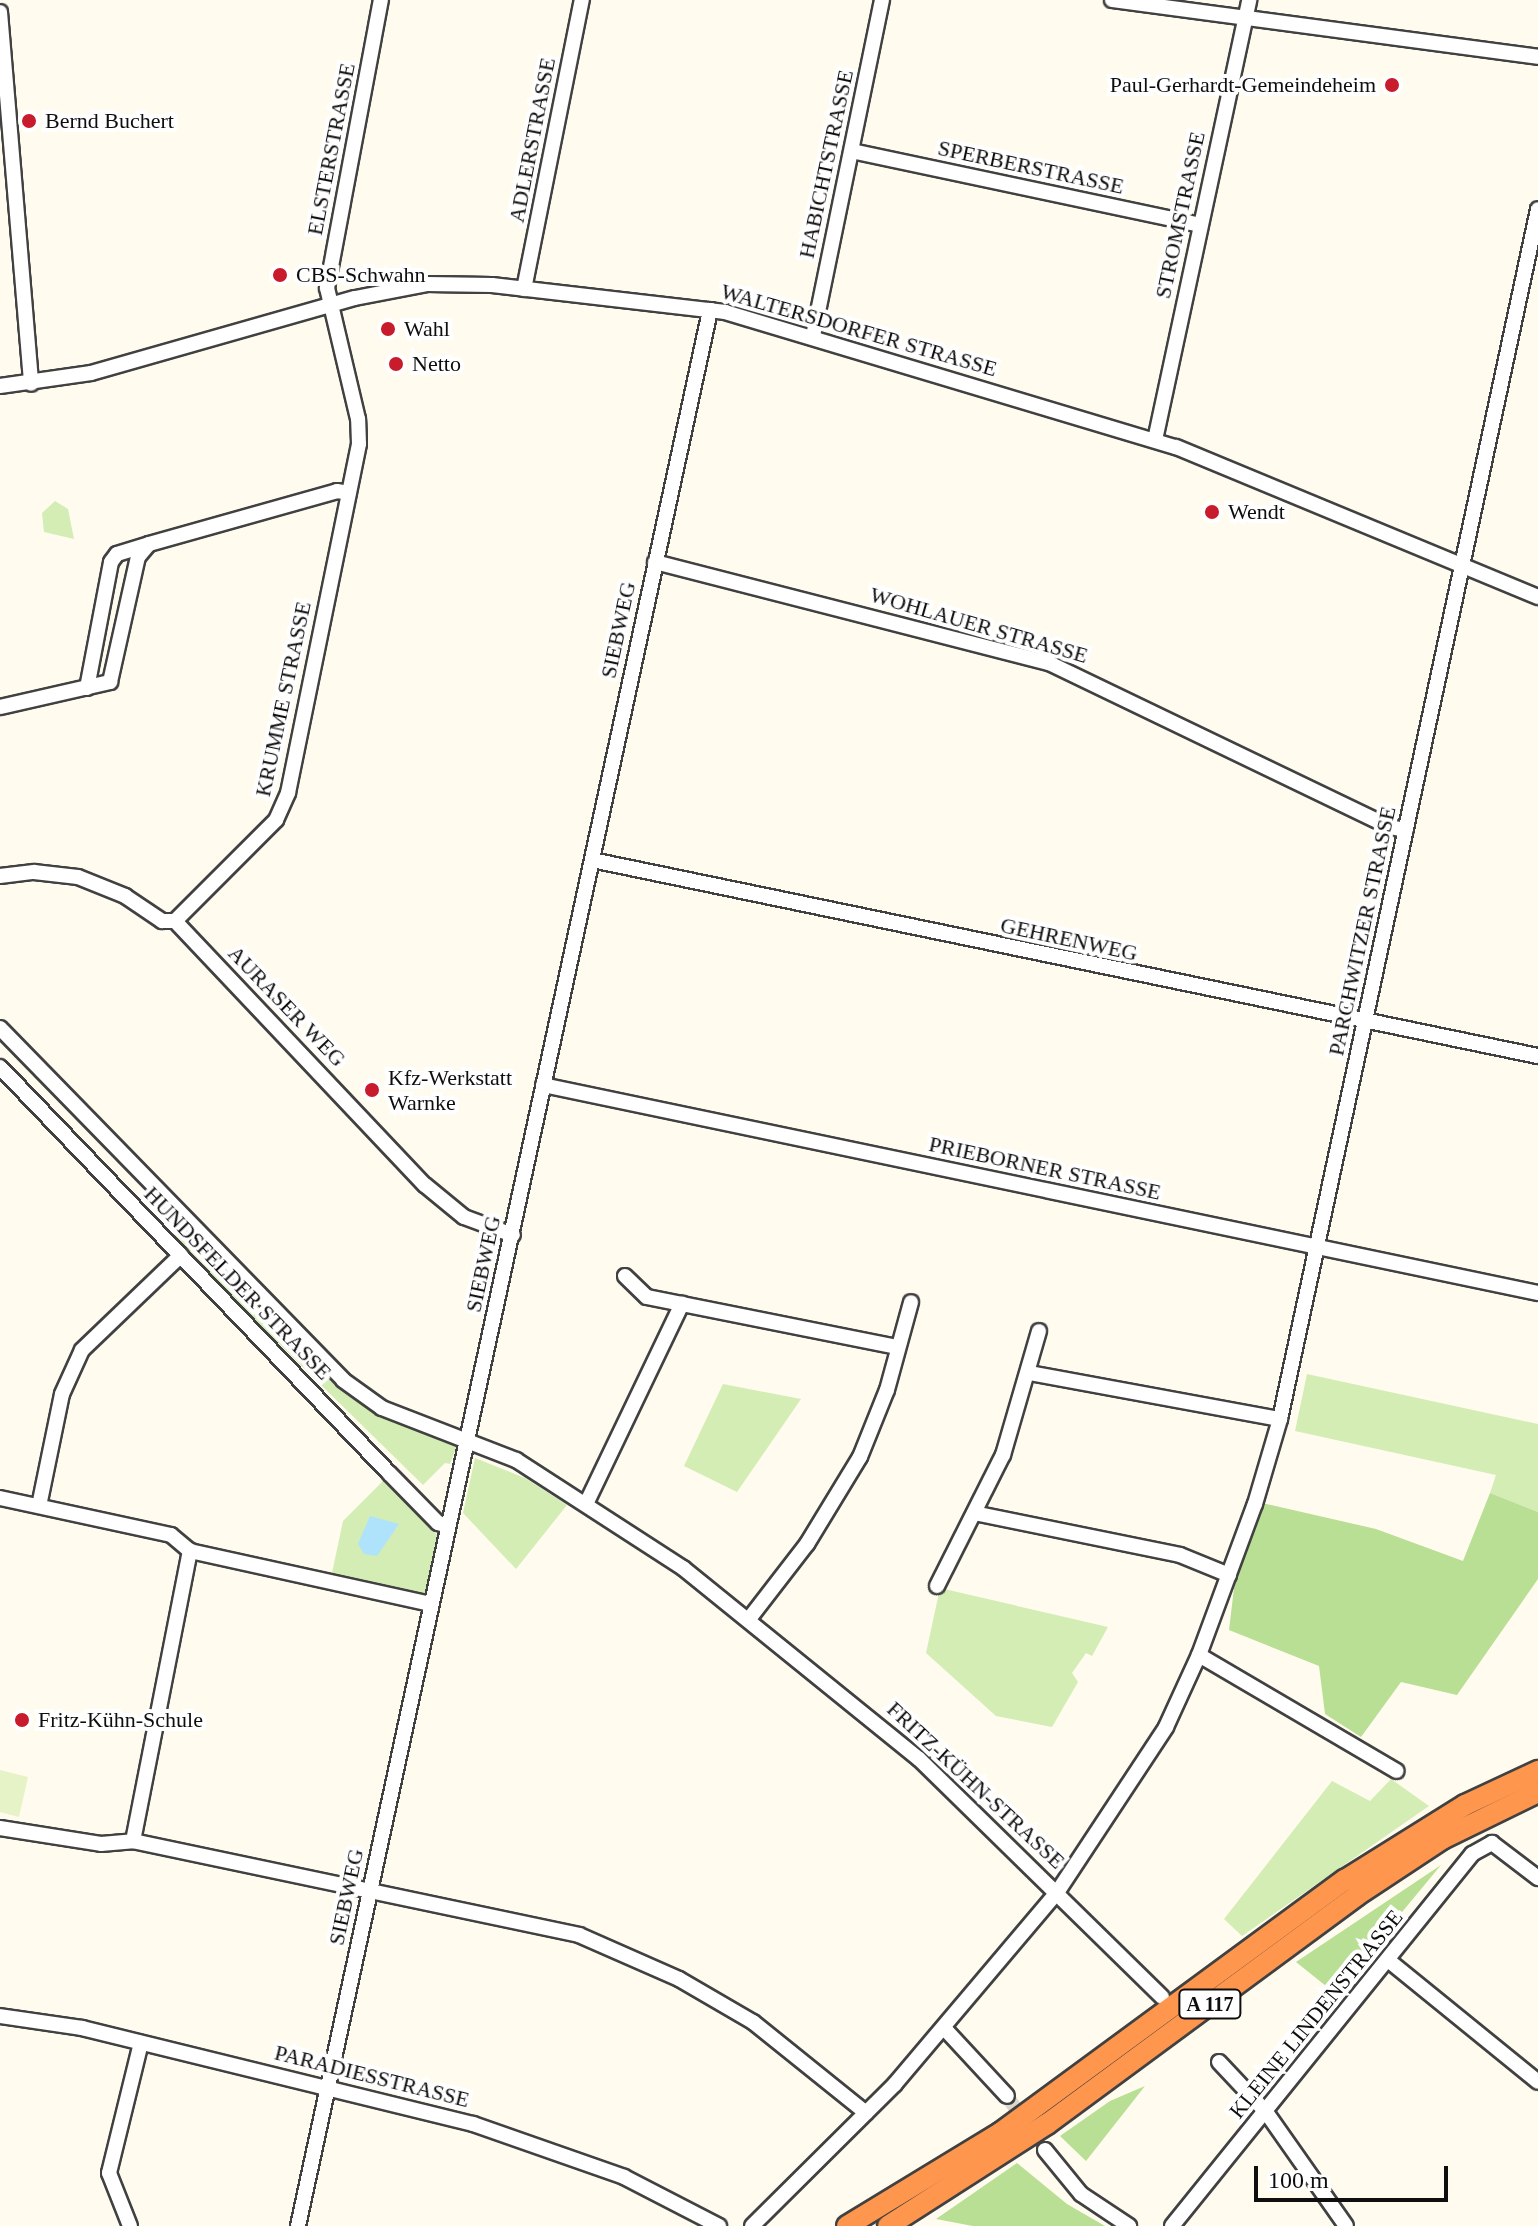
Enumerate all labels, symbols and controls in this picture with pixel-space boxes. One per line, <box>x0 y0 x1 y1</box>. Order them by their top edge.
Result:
street label: ADLERSTRASSE <box>503 55 561 225</box>
street label: ELSTERSTRASSE <box>301 61 361 237</box>
street label: HABICHTSTRASSE <box>793 67 859 261</box>
place label: Paul-Gerhardt-Gemeindeheim <box>1110 72 1376 98</box>
marker: Paul-Gerhardt-Gemeindeheim <box>1383 76 1401 94</box>
place label: Bernd Buchert <box>45 108 174 134</box>
marker: Bernd Buchert <box>20 112 38 130</box>
street label: STROMSTRASSE <box>1149 129 1211 301</box>
street label: SPERBERSTRASSE <box>936 134 1126 200</box>
place label: CBS-Schwahn <box>296 262 426 288</box>
marker: CBS-Schwahn <box>271 266 289 284</box>
street label: WALTERSDORFER STRASSE <box>718 278 1000 382</box>
place label: Wahl <box>404 316 450 342</box>
marker: Wahl <box>379 320 397 338</box>
place label: Netto <box>412 351 461 377</box>
marker: Netto <box>387 355 405 373</box>
place label: Wendt <box>1228 499 1285 525</box>
marker: Wendt <box>1203 503 1221 521</box>
street label: SIEBWEG <box>595 579 641 681</box>
street label: WOHLAUER STRASSE <box>867 581 1091 669</box>
street label: KRUMME STRASSE <box>249 599 317 799</box>
street label: PARCHWITZER STRASSE <box>1323 804 1401 1058</box>
street label: GEHRENWEG <box>998 912 1140 966</box>
street label: AURASER WEG <box>223 940 351 1072</box>
place label: Kfz-Werkstatt Warnke <box>388 1064 512 1116</box>
marker: Kfz-Werkstatt Warnke <box>363 1081 381 1099</box>
street label: PRIEBORNER STRASSE <box>927 1130 1163 1206</box>
street label: HUNDSFELDER STRASSE <box>139 1181 337 1385</box>
street label: SIEBWEG <box>460 1213 506 1315</box>
street label: FRITZ-KÜHN-STRASSE <box>882 1696 1070 1874</box>
place label: Fritz-Kühn-Schule <box>38 1707 203 1733</box>
marker: Fritz-Kühn-Schule <box>13 1711 31 1729</box>
street label: SIEBWEG <box>323 1846 369 1948</box>
street label: KLEINE LINDENSTRASSE <box>1224 1904 1408 2124</box>
road number: A 117 <box>1176 1988 1244 2020</box>
street label: PARADIESSTRASSE <box>272 2039 472 2113</box>
scale bar <box>1258 2150 1452 2200</box>
text: 100 m <box>1268 2167 1329 2193</box>

